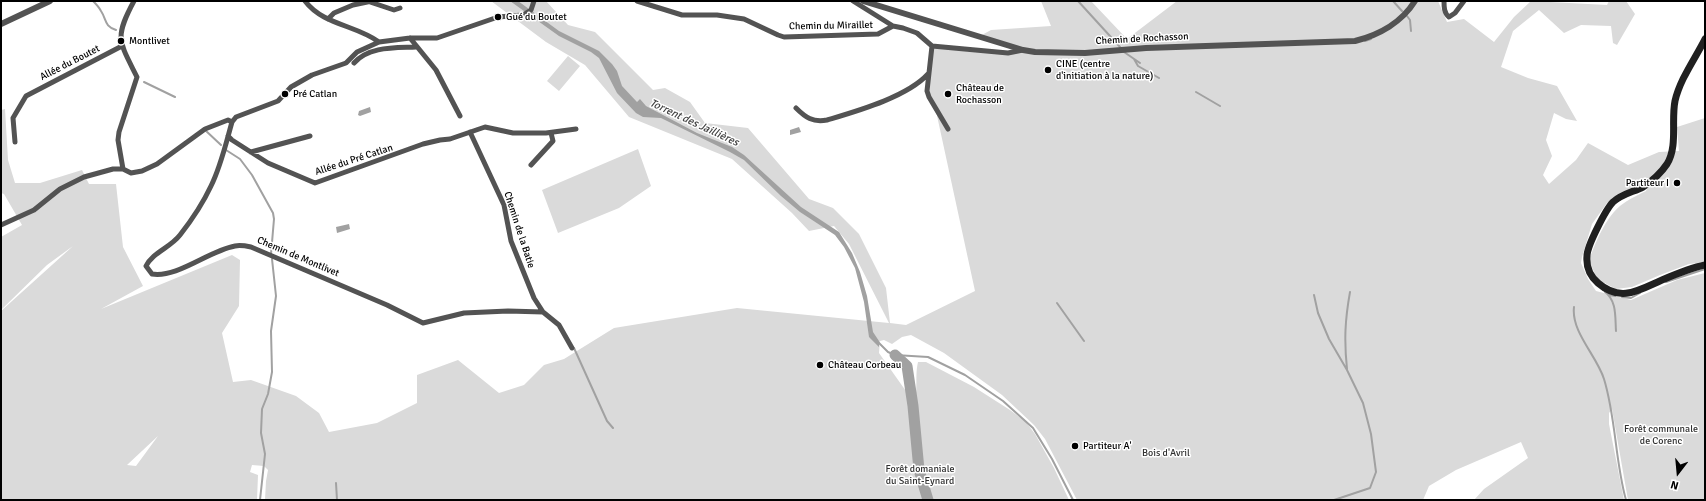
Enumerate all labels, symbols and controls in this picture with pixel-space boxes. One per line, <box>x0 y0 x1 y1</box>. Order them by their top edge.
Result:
place label: Gué du Boutet <box>506 11 567 23</box>
marker: Gué du Boutet <box>493 12 503 22</box>
street label: Chemin du Miraillet <box>789 19 873 33</box>
street label: Chemin de Rochasson <box>1095 31 1189 47</box>
place label: Montlivet <box>129 35 170 47</box>
marker: Montlivet <box>116 36 126 46</box>
street label: Allée du Boutet <box>38 43 102 83</box>
place label: CINE (centre d'initiation à la nature) <box>1056 58 1153 82</box>
marker: CINE (centre d'initiation à la nature) <box>1043 65 1053 75</box>
place label: Château de Rochasson <box>956 82 1004 106</box>
place label: Pré Catlan <box>293 88 337 100</box>
marker: Pré Catlan <box>280 89 290 99</box>
marker: Château de Rochasson <box>943 89 953 99</box>
water label: Torrent des Jaillières <box>647 97 741 149</box>
street label: Allée du Pré Catlan <box>314 142 394 178</box>
place label: Partiteur I <box>1626 177 1669 189</box>
marker: Partiteur I <box>1672 178 1682 188</box>
street label: Chemin de la Batie <box>501 190 537 270</box>
street label: Chemin de Montlivet <box>255 234 341 280</box>
place label: Château Corbeau <box>828 359 901 371</box>
marker: Château Corbeau <box>815 360 825 370</box>
park label: Forêt communale de Corenc <box>1624 423 1698 446</box>
place label: Partiteur A' <box>1083 440 1132 452</box>
marker: Partiteur A' <box>1070 441 1080 451</box>
park label: Bois d'Avril <box>1142 447 1190 459</box>
north arrow <box>1658 453 1698 493</box>
park label: Forêt domaniale du Saint-Eynard <box>886 463 954 486</box>
text: N <box>1669 478 1680 492</box>

